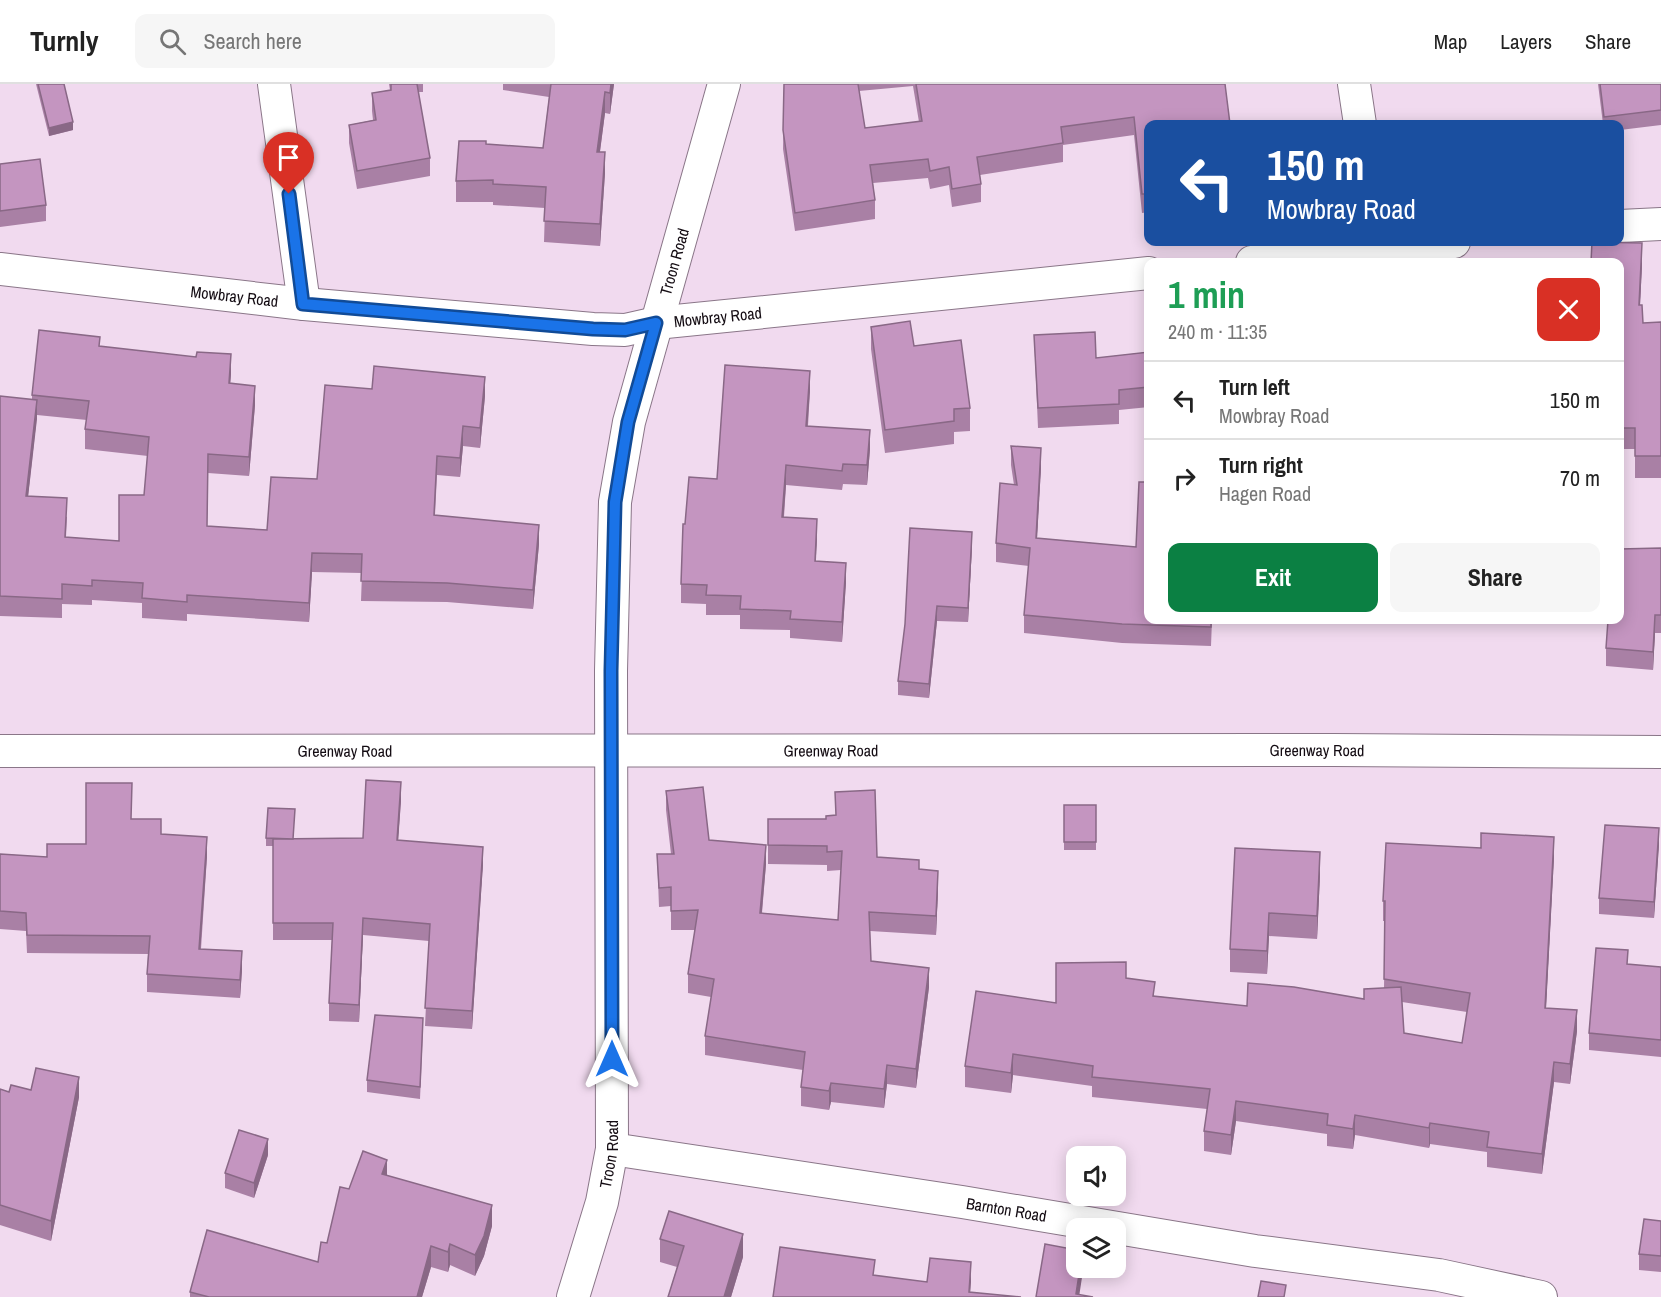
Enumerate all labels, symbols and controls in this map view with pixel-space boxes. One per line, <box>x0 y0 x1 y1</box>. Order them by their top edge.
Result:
search box <box>135 14 555 68</box>
text: Turnly <box>30 22 99 60</box>
icon: search <box>156 25 189 58</box>
text: Search here <box>204 26 302 56</box>
text: Map <box>1434 27 1467 56</box>
text: Layers <box>1500 27 1552 56</box>
text: Share <box>1585 27 1631 56</box>
pin <box>263 132 314 194</box>
text: 150 m <box>1267 137 1365 193</box>
icon: arrive <box>272 141 305 174</box>
icon: left <box>1168 144 1246 222</box>
text: Mowbray Road <box>1267 191 1416 227</box>
street label: Troon Road <box>654 226 694 298</box>
text: 1 min <box>1168 271 1245 319</box>
button: close <box>1537 278 1600 341</box>
street label: Mowbray Road <box>189 280 280 312</box>
street label: Mowbray Road <box>673 301 763 332</box>
text: 240 m · 11:35 <box>1168 318 1267 345</box>
text: Turn left <box>1219 372 1290 402</box>
icon: left <box>1168 384 1201 417</box>
text: 150 m <box>1550 385 1600 415</box>
text: Mowbray Road <box>1219 402 1329 429</box>
text: Turn right <box>1219 450 1303 480</box>
icon: right <box>1168 462 1201 495</box>
text: 70 m <box>1560 463 1600 493</box>
text: Hagen Road <box>1219 480 1311 507</box>
button: Exit <box>1168 543 1378 612</box>
button: Share <box>1390 543 1600 612</box>
street label: Greenway Road <box>784 739 878 761</box>
street label: Greenway Road <box>1270 739 1364 761</box>
street label: Greenway Road <box>298 740 392 762</box>
position arrow <box>580 1027 644 1091</box>
street label: Troon Road <box>594 1120 623 1190</box>
map controls <box>1066 1146 1126 1278</box>
button: sound <box>1066 1146 1126 1206</box>
street label: Barnton Road <box>965 1192 1048 1227</box>
button: layers <box>1066 1218 1126 1278</box>

